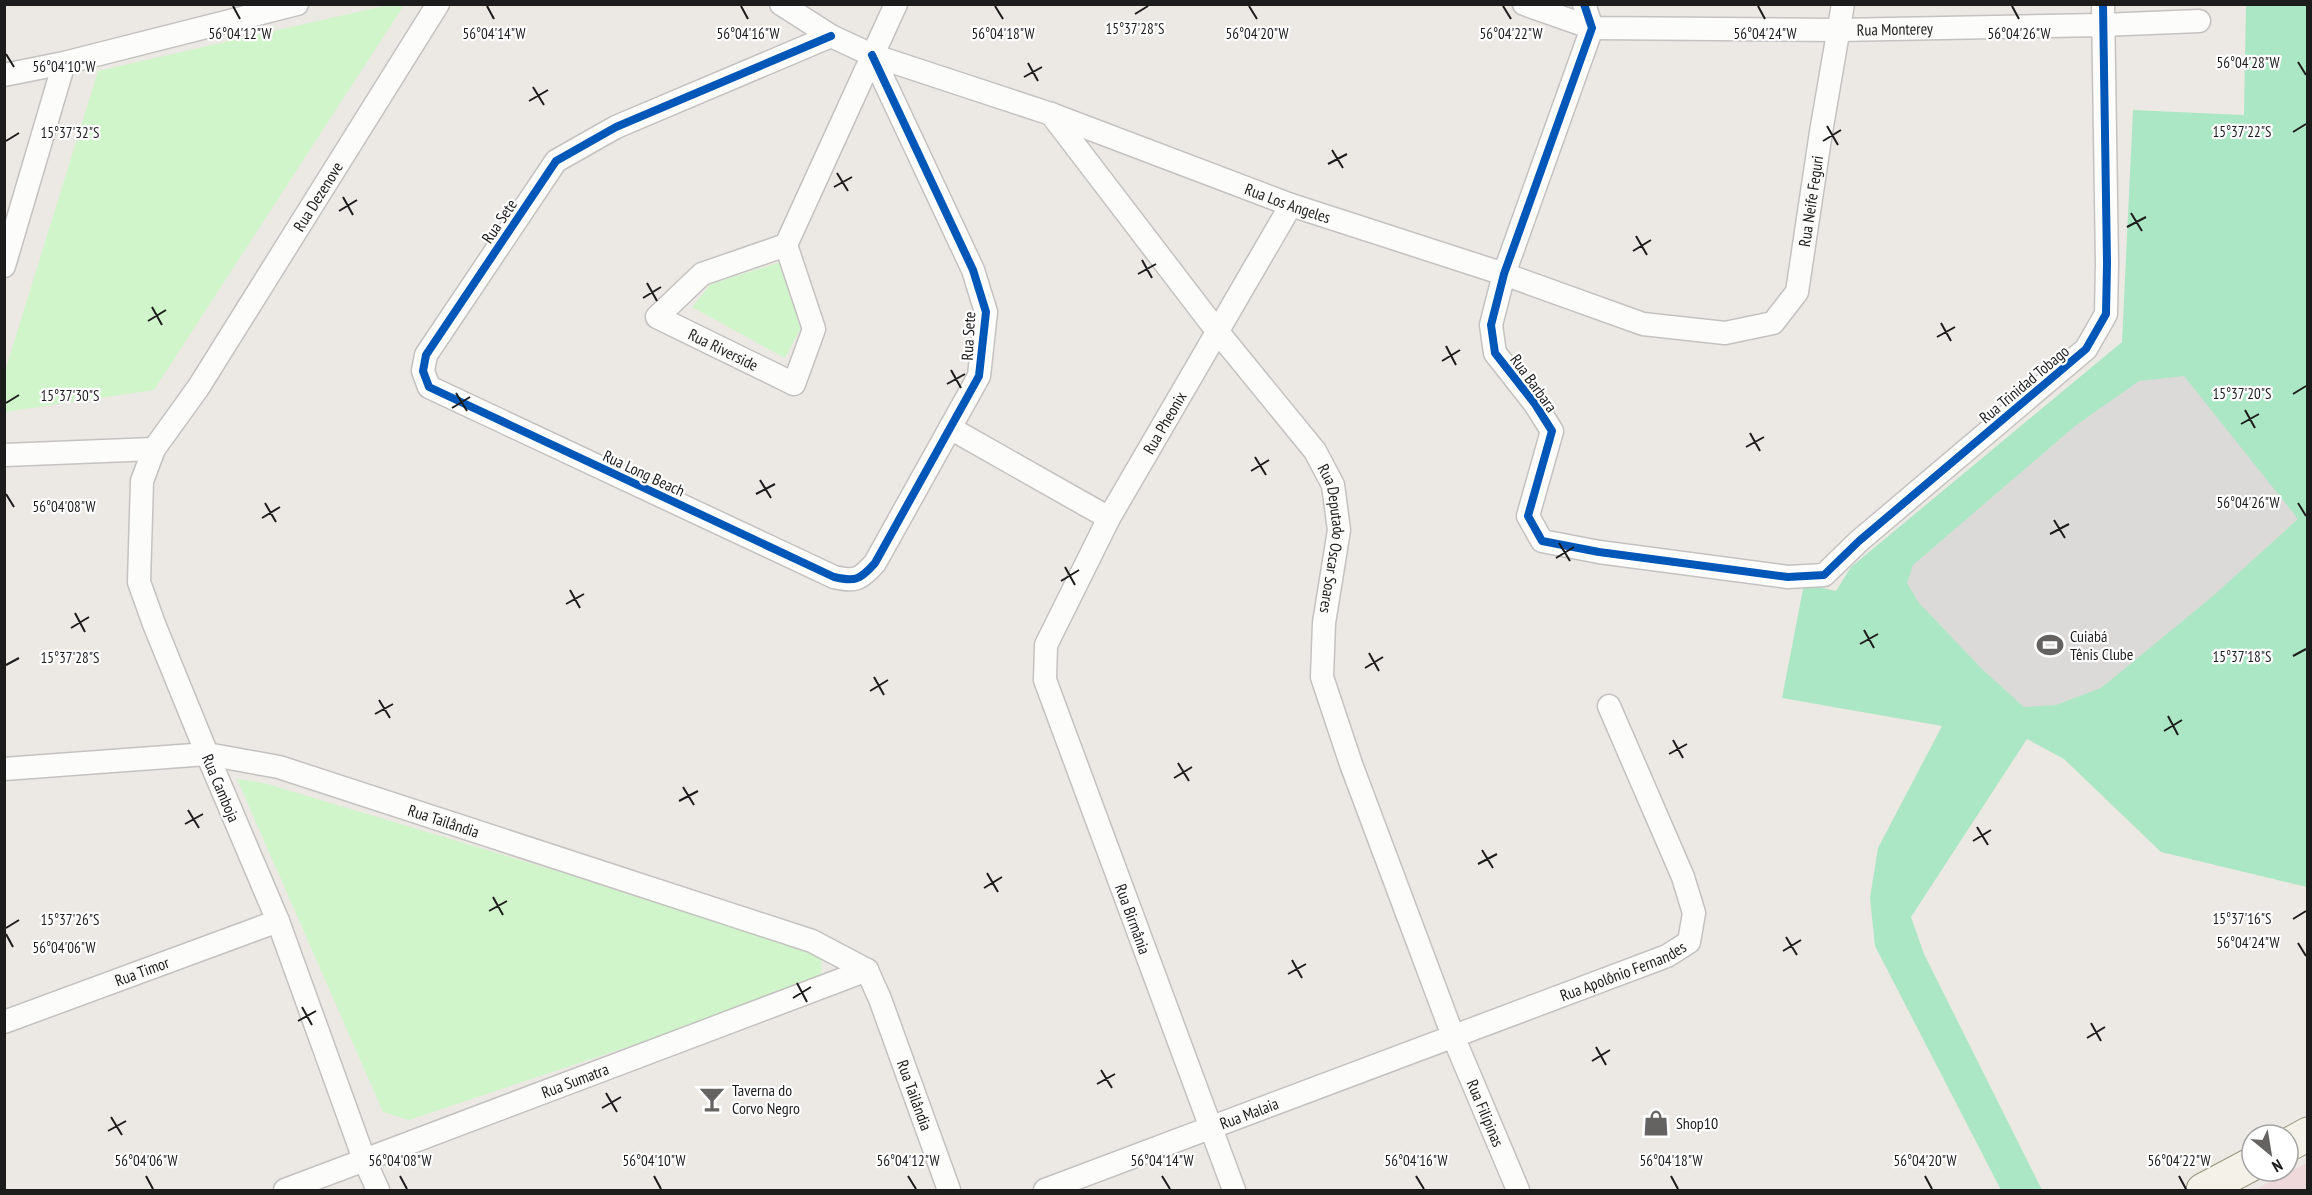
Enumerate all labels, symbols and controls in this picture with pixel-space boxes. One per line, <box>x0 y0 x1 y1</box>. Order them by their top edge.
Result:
street label: Rua Monterey <box>1857 18 1933 40</box>
text: 15°37'28"S <box>1105 19 1165 38</box>
text: 56°04'12"W <box>208 24 272 43</box>
text: 56°04'14"W <box>462 24 526 43</box>
text: 56°04'16"W <box>716 24 780 43</box>
text: 56°04'18"W <box>971 24 1035 43</box>
text: 56°04'20"W <box>1225 24 1289 43</box>
text: 56°04'22"W <box>1479 24 1543 43</box>
text: 56°04'24"W <box>1733 24 1797 43</box>
text: 56°04'26"W <box>1987 24 2051 43</box>
text: 56°04'28"W <box>2216 53 2280 72</box>
text: 56°04'10"W <box>32 57 96 76</box>
text: 15°37'22"S <box>2212 122 2272 141</box>
text: 15°37'32"S <box>40 123 100 142</box>
street label: Rua Neife Feguri <box>1794 154 1827 248</box>
street label: Rua Dezenove <box>289 158 347 235</box>
street label: Rua Los Angeles <box>1242 178 1333 227</box>
street label: Rua Sete <box>477 195 521 247</box>
street label: Rua Sete <box>957 311 979 361</box>
street label: Rua Riverside <box>685 324 762 375</box>
street label: Rua Trinidad Tobago <box>1975 341 2073 427</box>
street label: Rua Barbara <box>1506 350 1562 416</box>
text: 15°37'20"S <box>2212 384 2272 403</box>
text: 15°37'30"S <box>40 386 100 405</box>
street label: Rua Pheonix <box>1138 387 1191 458</box>
street label: Rua Long Beach <box>600 445 688 501</box>
street label: Rua Deputado Oscar Soares <box>1314 460 1349 615</box>
text: 56°04'26"W <box>2216 493 2280 512</box>
text: 56°04'08"W <box>32 497 96 516</box>
place label: Cuiabá Tênis Clube <box>2070 626 2133 664</box>
sports icon: Cuiabá Tênis Clube <box>2035 630 2065 660</box>
text: 15°37'18"S <box>2212 647 2272 666</box>
text: 15°37'28"S <box>40 648 100 667</box>
street label: Rua Camboja <box>198 751 244 825</box>
street label: Rua Tailândia <box>406 800 482 842</box>
street label: Rua Birmânia <box>1111 881 1155 957</box>
text: 15°37'16"S <box>2212 909 2272 928</box>
text: 15°37'26"S <box>40 910 100 929</box>
text: 56°04'24"W <box>2216 933 2280 952</box>
street label: Rua Apolônio Fernandes <box>1557 937 1690 1005</box>
text: 56°04'06"W <box>32 938 96 957</box>
street label: Rua Timor <box>112 952 172 990</box>
street label: Rua Tailândia <box>893 1057 937 1133</box>
street label: Rua Sumatra <box>539 1059 611 1102</box>
street label: Rua Filipinas <box>1462 1076 1509 1150</box>
place label: Taverna do Corvo Negro <box>732 1080 800 1118</box>
bar icon: Taverna do Corvo Negro <box>697 1084 727 1114</box>
street label: Rua Malaia <box>1217 1093 1281 1133</box>
shop icon: Shop10 <box>1641 1108 1671 1138</box>
place label: Shop10 <box>1676 1113 1718 1133</box>
north arrow <box>2240 1123 2300 1183</box>
text: 56°04'06"W <box>114 1151 178 1170</box>
text: 56°04'08"W <box>368 1151 432 1170</box>
text: 56°04'10"W <box>622 1151 686 1170</box>
text: 56°04'12"W <box>876 1151 940 1170</box>
text: 56°04'14"W <box>1130 1151 1194 1170</box>
text: 56°04'16"W <box>1384 1151 1448 1170</box>
text: 56°04'18"W <box>1639 1151 1703 1170</box>
text: 56°04'20"W <box>1893 1151 1957 1170</box>
text: 56°04'22"W <box>2147 1151 2211 1170</box>
text: N <box>2269 1155 2286 1177</box>

